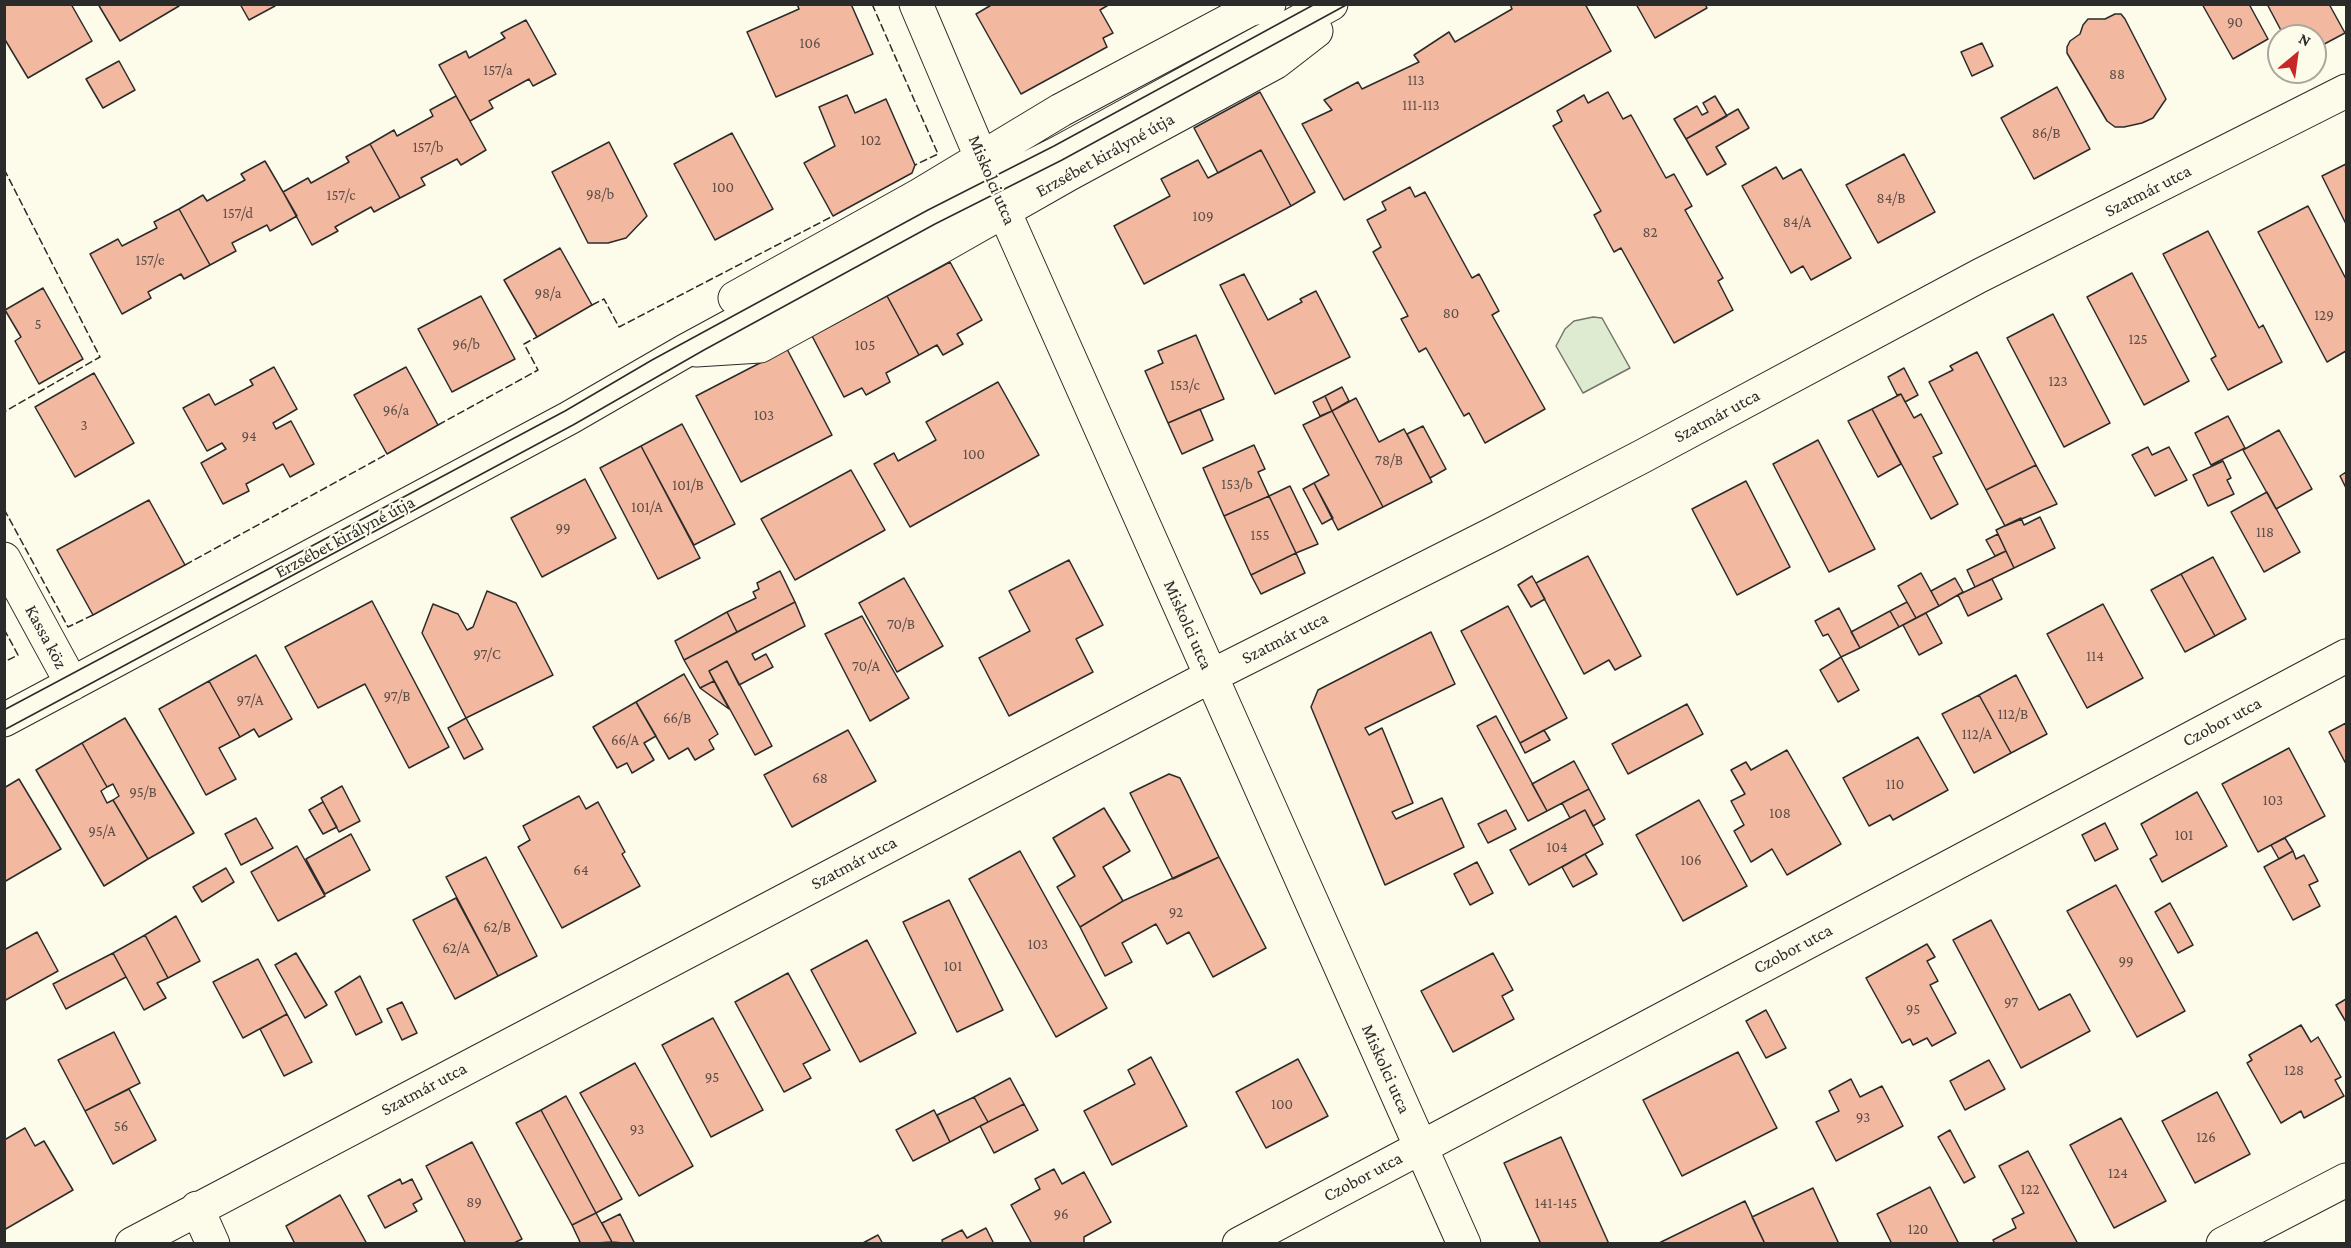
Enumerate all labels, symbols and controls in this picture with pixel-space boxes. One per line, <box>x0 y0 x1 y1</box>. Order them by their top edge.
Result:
house number: 90 <box>2227 13 2243 31</box>
north arrow <box>2267 24 2327 84</box>
text: N <box>2296 29 2314 50</box>
house number: 106 <box>799 34 821 52</box>
house number: 157/a <box>483 61 513 79</box>
house number: 88 <box>2109 65 2125 83</box>
house number: 113 <box>1407 71 1425 89</box>
house number: 111-113 <box>1402 96 1440 114</box>
street label: Erzsébet királyné útja <box>1032 108 1178 202</box>
house number: 86/B <box>2032 124 2060 142</box>
house number: 102 <box>861 131 881 149</box>
street label: Miskolci utca <box>963 132 1021 228</box>
house number: 157/b <box>413 138 443 156</box>
street label: Szatmár utca <box>2101 160 2195 222</box>
house number: 100 <box>712 178 734 196</box>
house number: 98/b <box>586 185 614 203</box>
house number: 157/c <box>327 186 355 204</box>
house number: 84/B <box>1877 189 1905 207</box>
house number: 157/d <box>223 204 253 222</box>
house number: 109 <box>1192 207 1214 225</box>
house number: 84/A <box>1783 213 1811 231</box>
house number: 82 <box>1642 223 1658 241</box>
house number: 157/e <box>135 251 165 269</box>
house number: 98/a <box>534 284 562 302</box>
house number: 80 <box>1443 304 1459 322</box>
house number: 129 <box>2314 306 2334 324</box>
house number: 5 <box>34 315 42 333</box>
house number: 125 <box>2128 330 2148 348</box>
house number: 96/b <box>452 335 480 353</box>
house number: 105 <box>855 336 875 354</box>
house number: 123 <box>2048 372 2068 390</box>
house number: 153/c <box>1170 376 1200 394</box>
street label: Szatmár utca <box>1670 384 1764 448</box>
house number: 96/a <box>383 401 409 419</box>
house number: 103 <box>754 406 774 424</box>
house number: 3 <box>80 416 88 434</box>
house number: 94 <box>241 427 257 445</box>
house number: 100 <box>963 445 985 463</box>
house number: 78/B <box>1375 451 1403 469</box>
house number: 153/b <box>1221 475 1253 493</box>
house number: 101/B <box>672 476 704 494</box>
street label: Erzsébet királyné útja <box>272 491 418 583</box>
house number: 101/A <box>631 498 663 516</box>
house number: 99 <box>555 519 571 537</box>
house number: 118 <box>2256 523 2274 541</box>
house number: 155 <box>1251 526 1269 544</box>
street label: Miskolci utca <box>1159 577 1217 673</box>
street label: Kassa köz <box>20 601 72 673</box>
street label: Szatmár utca <box>1238 607 1332 669</box>
house number: 70/B <box>887 615 915 633</box>
house number: 97/C <box>473 645 501 663</box>
house number: 114 <box>2086 647 2104 665</box>
house number: 70/A <box>852 657 880 675</box>
house number: 97/B <box>384 687 410 705</box>
house number: 97/A <box>237 691 263 709</box>
street label: Czobor utca <box>2179 692 2265 752</box>
house number: 112/B <box>1998 705 2028 723</box>
house number: 66/B <box>663 709 691 727</box>
house number: 112/A <box>1962 725 1992 743</box>
house number: 66/A <box>611 731 639 749</box>
house number: 68 <box>812 769 828 787</box>
house number: 110 <box>1886 775 1904 793</box>
house number: 95/B <box>129 783 157 801</box>
house number: 103 <box>2263 791 2283 809</box>
house number: 108 <box>1769 804 1791 822</box>
house number: 95/A <box>88 822 116 840</box>
house number: 101 <box>2175 826 2193 844</box>
street label: Szatmár utca <box>807 831 901 895</box>
house number: 104 <box>1546 838 1568 856</box>
house number: 106 <box>1680 851 1702 869</box>
house number: 64 <box>573 861 589 879</box>
house number: 92 <box>1169 903 1183 921</box>
house number: 62/B <box>483 918 511 936</box>
street label: Czobor utca <box>1750 919 1836 979</box>
house number: 103 <box>1028 935 1048 953</box>
house number: 62/A <box>442 939 470 957</box>
house number: 99 <box>2118 952 2134 970</box>
house number: 101 <box>944 957 962 975</box>
house number: 97 <box>2004 993 2018 1011</box>
house number: 95 <box>1906 1000 1920 1018</box>
street label: Miskolci utca <box>1357 1021 1415 1117</box>
street label: Szatmár utca <box>377 1057 471 1121</box>
house number: 128 <box>2284 1061 2304 1079</box>
house number: 95 <box>705 1068 719 1086</box>
house number: 100 <box>1271 1095 1293 1113</box>
house number: 93 <box>1856 1108 1870 1126</box>
house number: 56 <box>114 1117 128 1135</box>
house number: 93 <box>630 1120 644 1138</box>
house number: 126 <box>2196 1128 2216 1146</box>
street label: Czobor utca <box>1320 1147 1406 1207</box>
house number: 124 <box>2108 1164 2128 1182</box>
house number: 122 <box>2020 1180 2040 1198</box>
house number: 89 <box>466 1193 482 1211</box>
house number: 141-145 <box>1535 1194 1577 1212</box>
house number: 96 <box>1053 1205 1069 1223</box>
house number: 120 <box>1908 1220 1928 1238</box>

